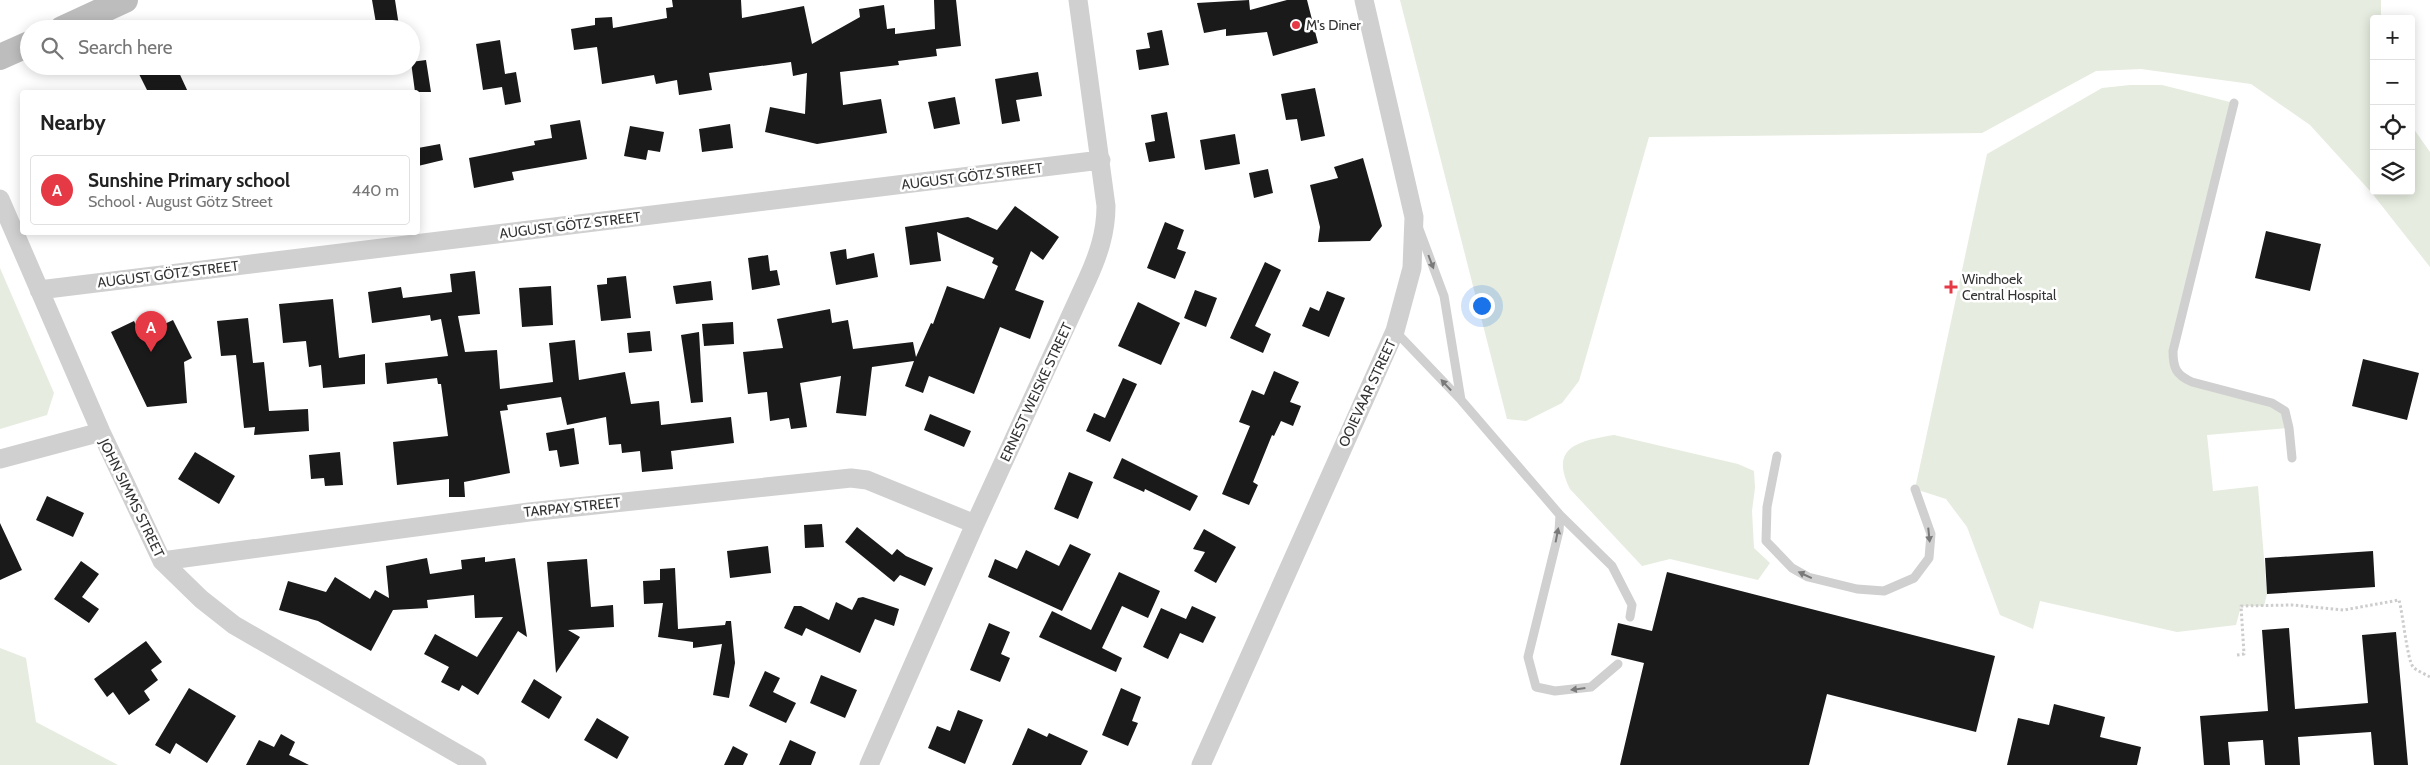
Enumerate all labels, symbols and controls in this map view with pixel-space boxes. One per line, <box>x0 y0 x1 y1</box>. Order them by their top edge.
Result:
map controls <box>2370 15 2415 195</box>
button: + <box>2370 15 2415 60</box>
place label: M's Diner <box>1306 16 1361 34</box>
marker: M's Diner <box>1290 19 1302 31</box>
search box <box>20 20 420 75</box>
icon: search <box>38 34 66 62</box>
text: Search here <box>78 36 172 59</box>
button: − <box>2370 60 2415 105</box>
button: locate <box>2370 105 2415 150</box>
text: Nearby <box>40 110 106 135</box>
button: layers <box>2370 150 2415 195</box>
street label: AUGUST GÖTZ STREET <box>900 158 1044 194</box>
text: Sunshine Primary school <box>88 169 290 192</box>
text: A <box>52 181 62 200</box>
text: 440 m <box>352 181 399 200</box>
text: School · August Götz Street <box>88 192 273 211</box>
street label: AUGUST GÖTZ STREET <box>498 207 642 243</box>
one-way arrow <box>1427 255 1435 270</box>
street label: AUGUST GÖTZ STREET <box>96 256 240 292</box>
place label: Windhoek Central Hospital <box>1962 270 2057 304</box>
marker: Windhoek Central Hospital <box>1944 280 1958 294</box>
your location <box>1469 293 1495 319</box>
pin: A <box>135 311 167 352</box>
street label: ERNEST WEISKE STREET <box>996 319 1076 464</box>
street label: OOIEVAAR STREET <box>1334 336 1400 450</box>
one-way arrow <box>1440 379 1452 391</box>
street label: JOHN SIMMS STREET <box>95 435 169 561</box>
street label: TARPAY STREET <box>523 493 622 521</box>
one-way arrow <box>1554 526 1562 542</box>
one-way arrow <box>1926 528 1934 544</box>
one-way arrow <box>1798 570 1812 578</box>
one-way arrow <box>1570 685 1586 693</box>

